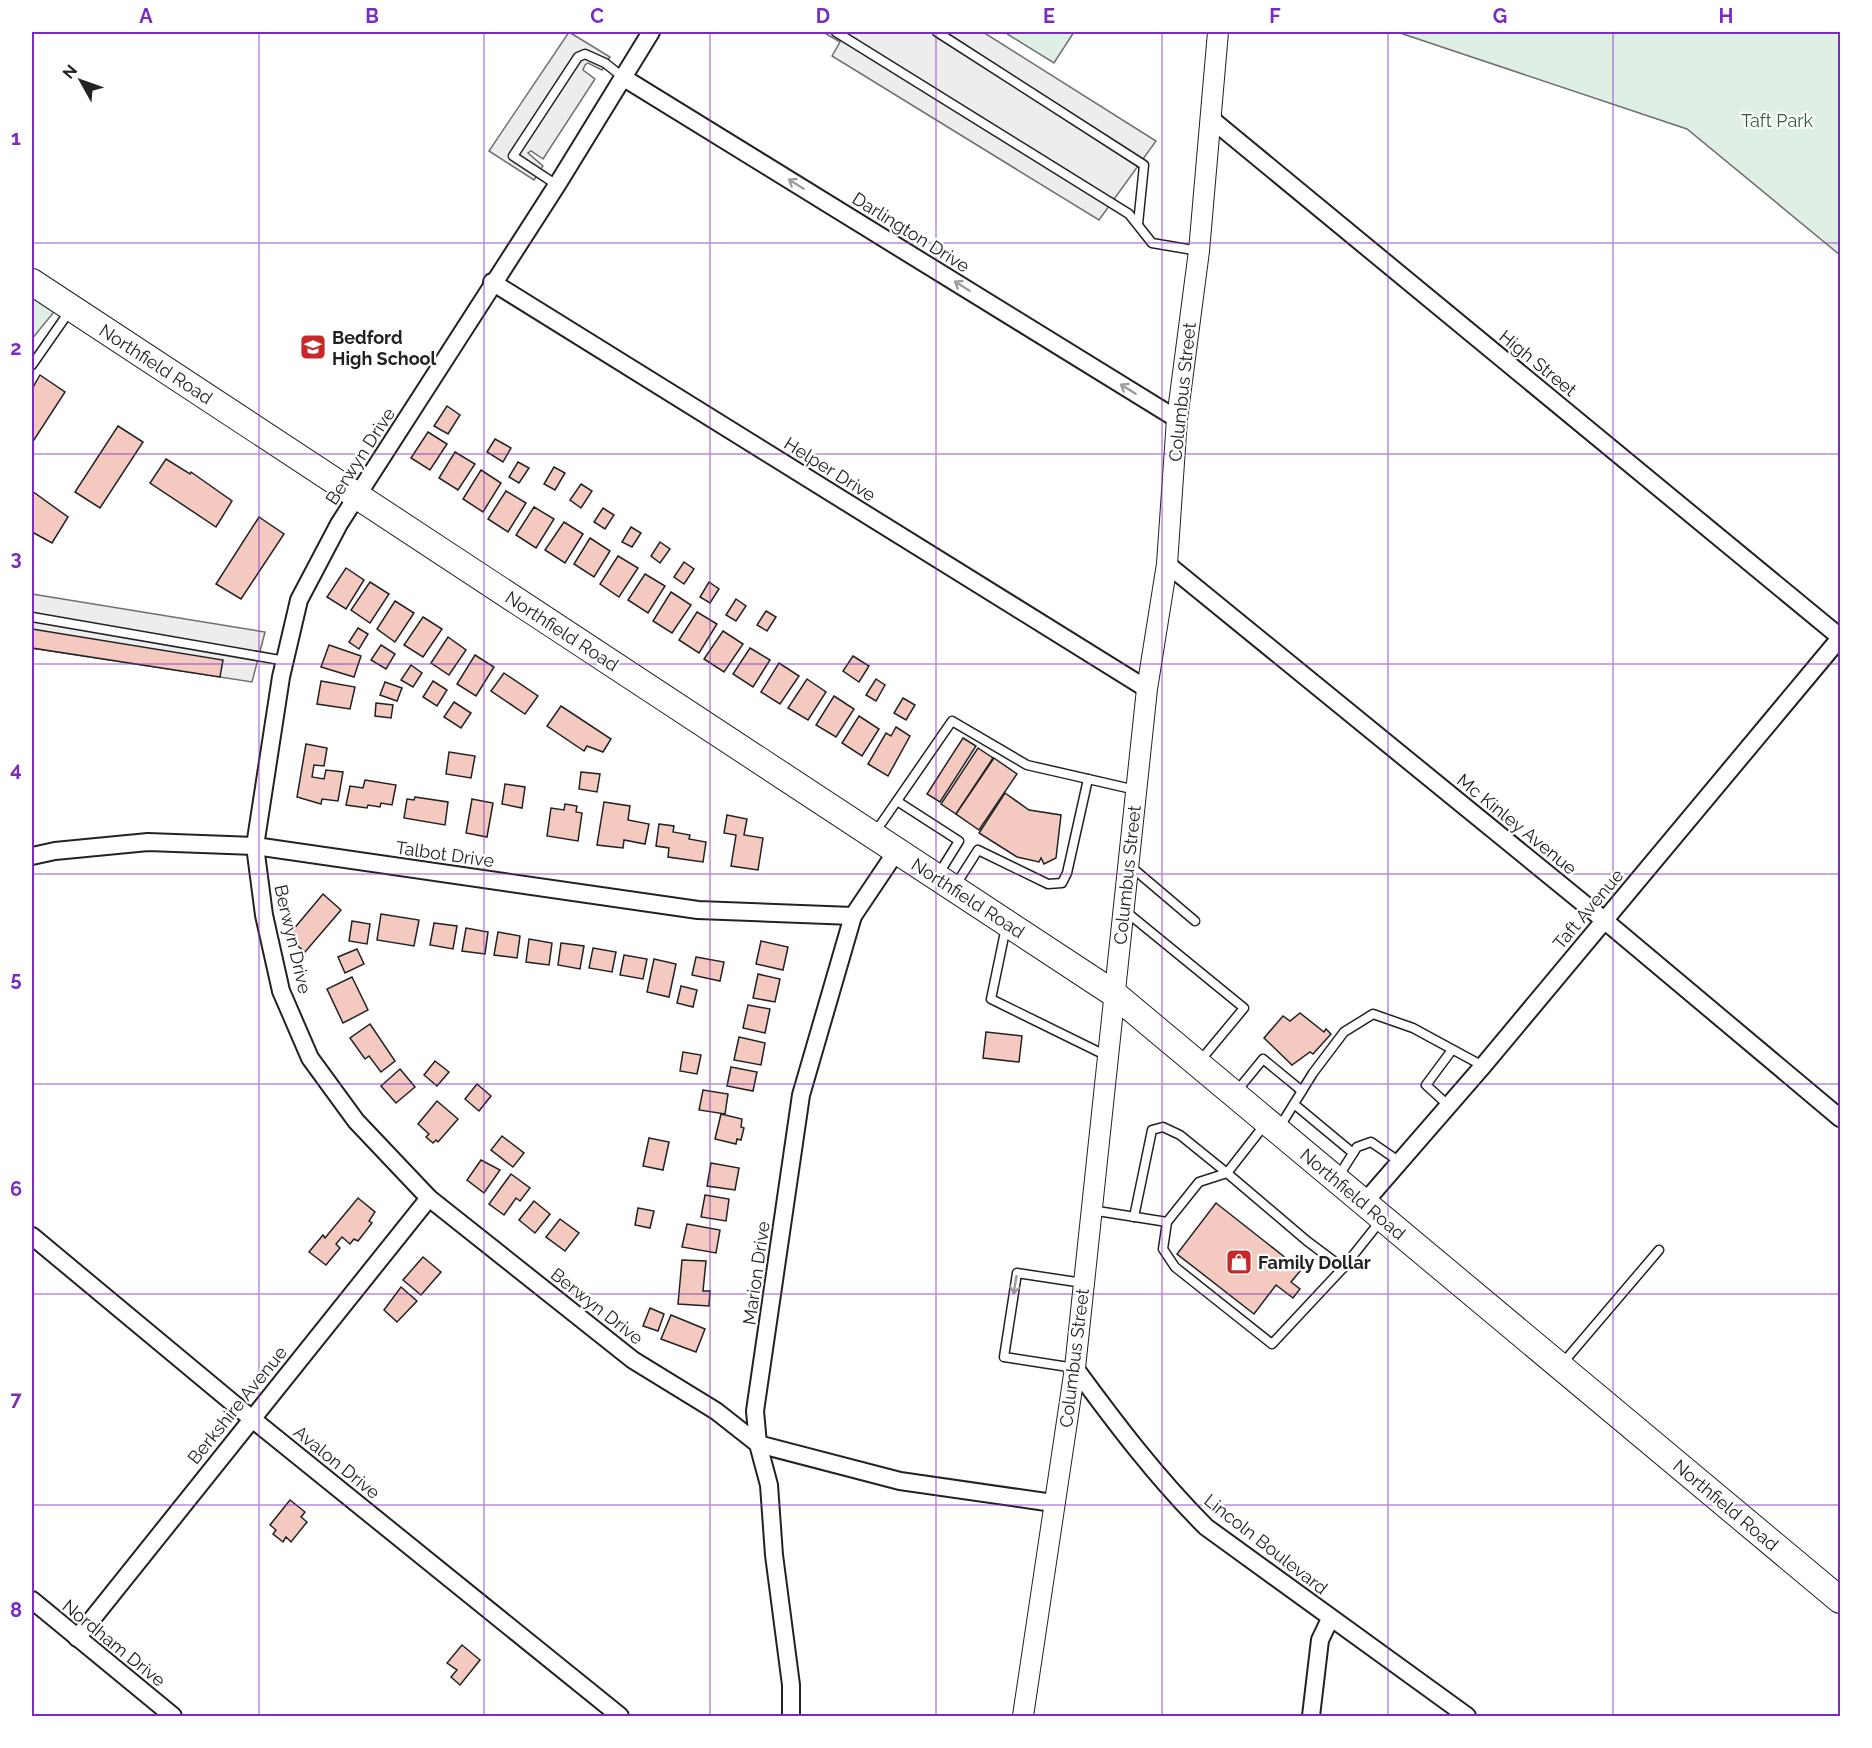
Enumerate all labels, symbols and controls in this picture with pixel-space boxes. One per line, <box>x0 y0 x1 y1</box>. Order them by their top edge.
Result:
text: A <box>139 4 153 28</box>
text: B <box>365 4 379 28</box>
text: C <box>590 4 604 28</box>
text: D <box>816 4 830 28</box>
text: E <box>1043 4 1055 28</box>
text: F <box>1269 4 1281 28</box>
text: G <box>1493 4 1507 28</box>
text: H <box>1719 4 1733 28</box>
north arrow <box>51 51 111 111</box>
text: N <box>59 61 81 82</box>
park label: Taft Park <box>1741 110 1814 131</box>
text: 1 <box>11 126 21 150</box>
one-way arrow <box>788 177 805 189</box>
street label: Darlington Drive <box>849 188 974 277</box>
one-way arrow <box>954 280 971 292</box>
street label: Northfield Road <box>95 320 217 408</box>
street label: Columbus Street <box>1164 321 1200 463</box>
street label: High Street <box>1495 325 1581 401</box>
place label: Bedford High School <box>332 327 436 369</box>
school or university icon: Bedford High School <box>298 332 328 362</box>
text: 2 <box>10 336 22 360</box>
one-way arrow <box>1120 382 1137 394</box>
street label: Berwyn Drive <box>321 403 399 508</box>
street label: Helper Drive <box>780 433 880 506</box>
text: 3 <box>10 546 22 570</box>
street label: Northfield Road <box>501 587 623 675</box>
text: 4 <box>10 757 22 781</box>
street label: Mc Kinley Avenue <box>1453 769 1581 879</box>
street label: Columbus Street <box>1109 804 1145 946</box>
street label: Talbot Drive <box>394 837 496 871</box>
street label: Northfield Road <box>907 854 1029 942</box>
street label: Taft Avenue <box>1548 864 1628 953</box>
street label: Berwyn Drive <box>270 882 316 996</box>
text: 5 <box>10 967 22 991</box>
street label: Northfield Road <box>1296 1144 1410 1244</box>
text: 6 <box>10 1177 22 1201</box>
street label: Marion Drive <box>738 1219 774 1326</box>
shop icon: Family Dollar <box>1224 1247 1254 1277</box>
place label: Family Dollar <box>1258 1252 1371 1273</box>
street label: Berwyn Drive <box>547 1263 648 1349</box>
one-way arrow <box>1010 1275 1021 1295</box>
street label: Columbus Street <box>1055 1287 1093 1429</box>
street label: Berkshire Avenue <box>183 1342 291 1468</box>
text: 7 <box>10 1387 22 1411</box>
street label: Avalon Drive <box>290 1421 385 1503</box>
street label: Northfield Road <box>1669 1455 1783 1555</box>
street label: Lincoln Boulevard <box>1200 1489 1332 1599</box>
street label: Nordham Drive <box>58 1595 170 1691</box>
text: 8 <box>10 1598 22 1622</box>

